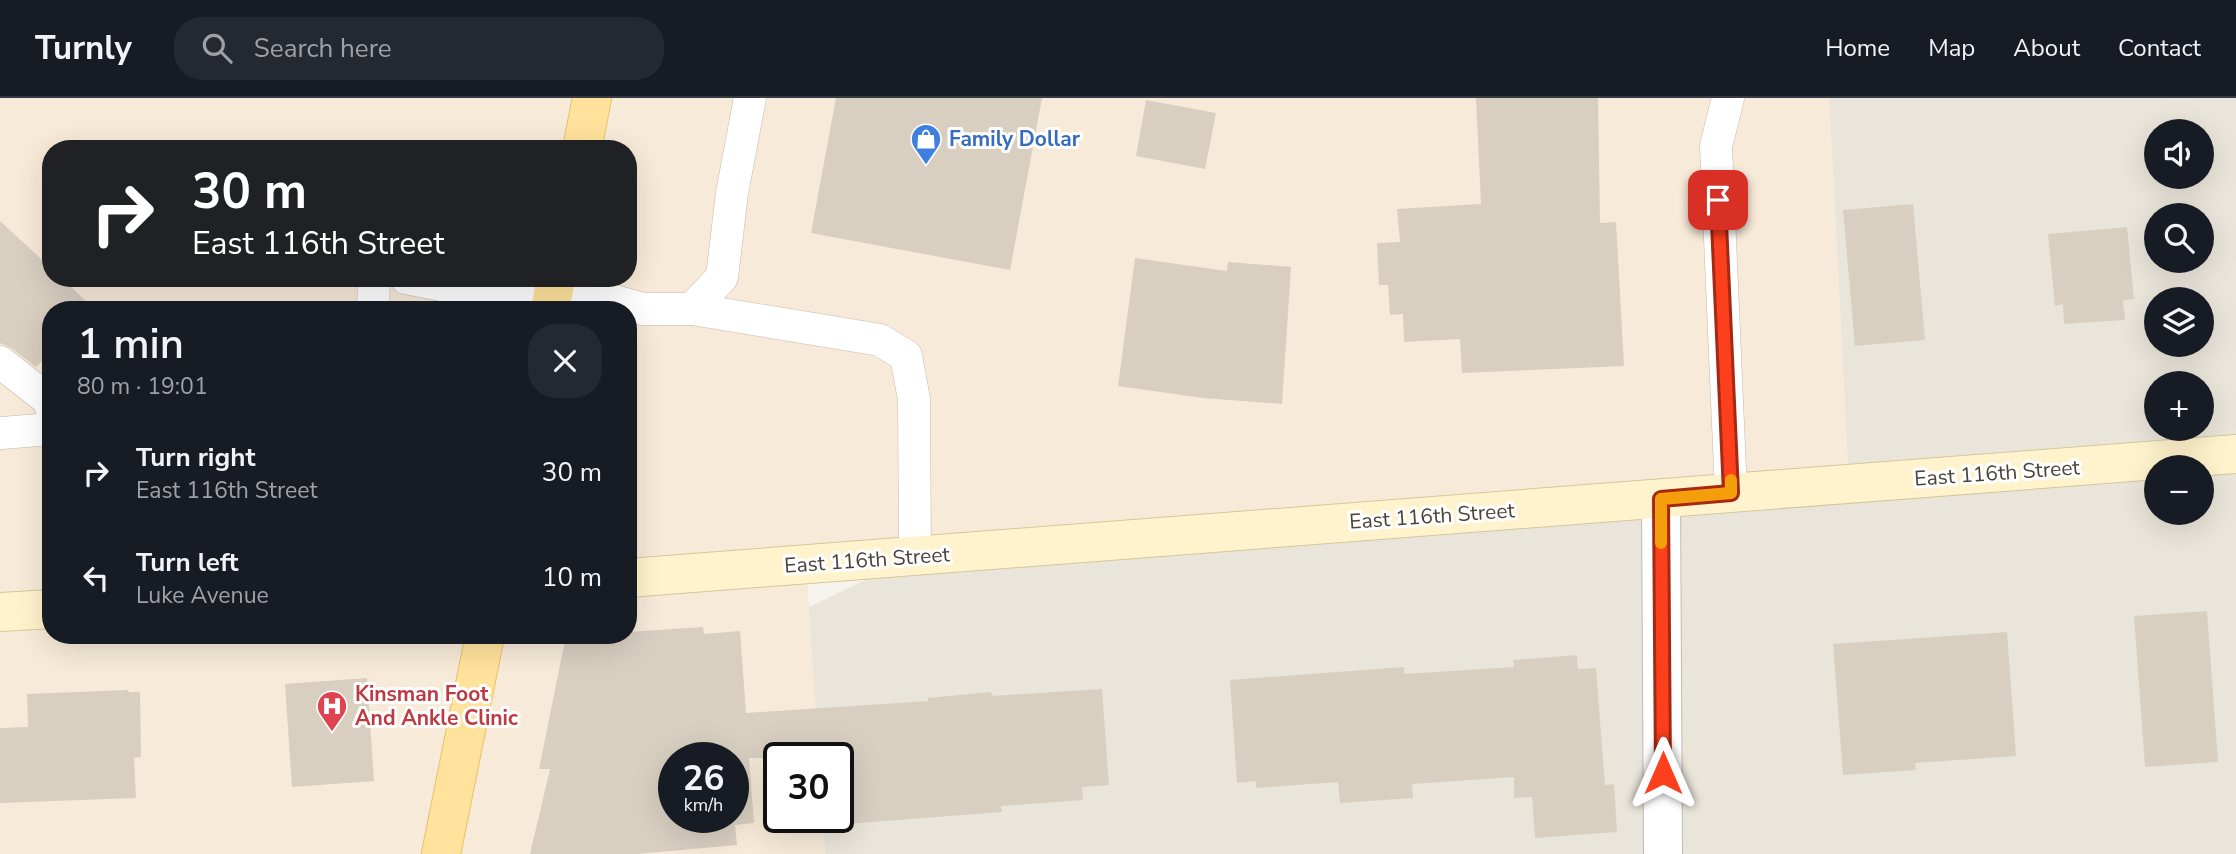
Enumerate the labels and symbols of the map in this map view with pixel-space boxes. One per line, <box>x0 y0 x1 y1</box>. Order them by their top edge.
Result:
shop icon: Family Dollar <box>909 122 943 166</box>
place label: Family Dollar <box>949 125 1081 153</box>
pin <box>1688 170 1748 230</box>
street label: East 116th Street <box>1913 453 2081 493</box>
street label: East 116th Street <box>1348 496 1516 536</box>
street label: East 116th Street <box>783 540 951 580</box>
place label: Kinsman Foot And Ankle Clinic <box>355 680 518 732</box>
hospital icon: Kinsman Foot And Ankle Clinic <box>315 689 349 733</box>
position arrow <box>1626 736 1700 810</box>
speed limit sign: 30 <box>763 742 854 833</box>

